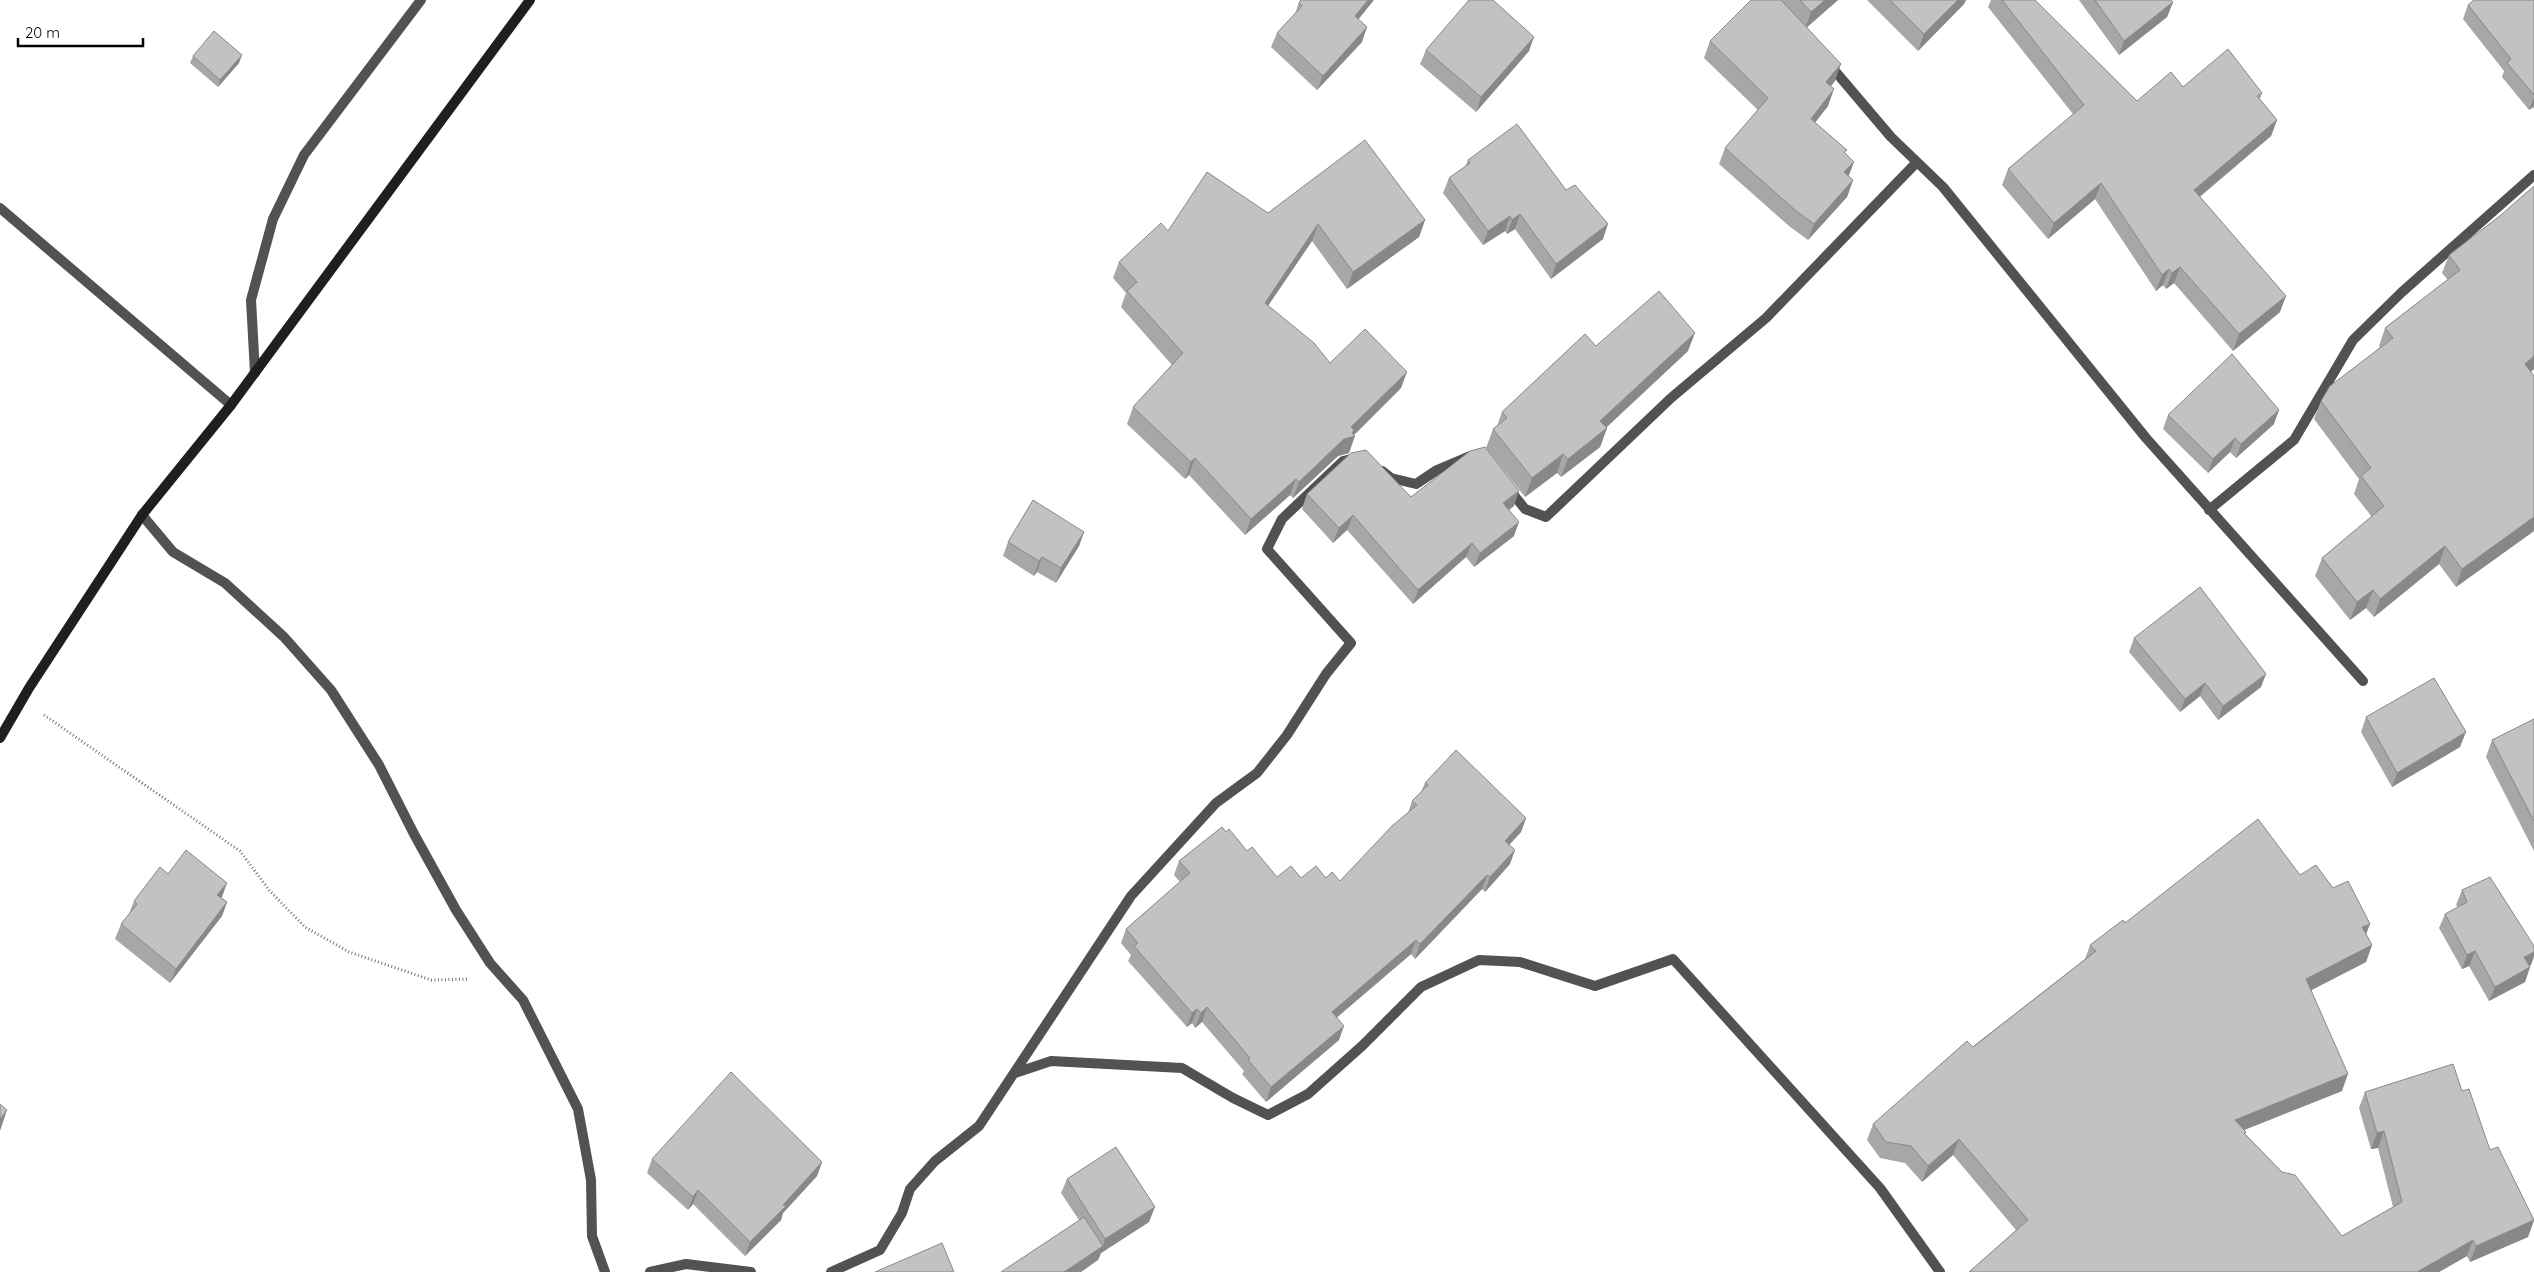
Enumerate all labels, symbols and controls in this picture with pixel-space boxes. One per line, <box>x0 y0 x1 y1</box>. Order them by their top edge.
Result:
scale bar <box>18 15 142 47</box>
text: 20 m <box>25 23 60 42</box>

